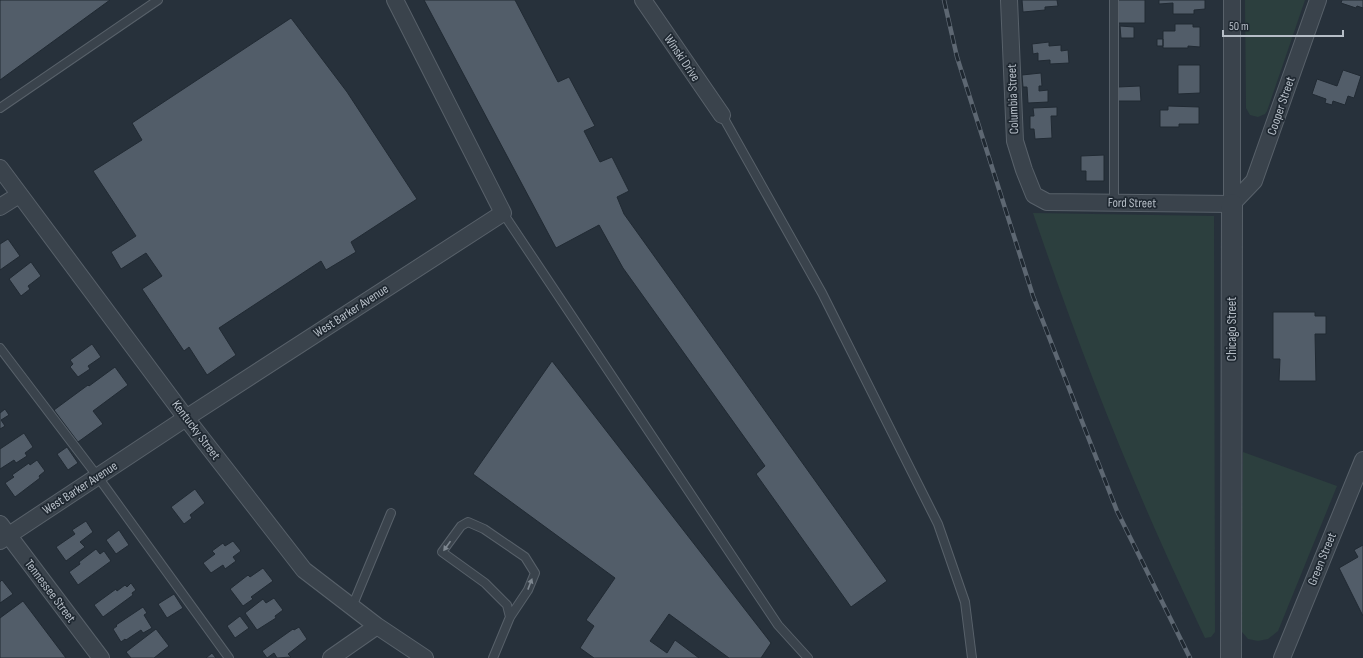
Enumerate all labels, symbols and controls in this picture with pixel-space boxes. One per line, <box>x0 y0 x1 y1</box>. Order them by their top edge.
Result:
scale bar <box>1223 12 1343 38</box>
text: 50 m <box>1229 19 1249 34</box>
street label: Winski Drive <box>660 31 704 85</box>
street label: Columbia Street <box>1004 64 1022 134</box>
street label: Cooper Street <box>1264 75 1298 137</box>
street label: Ford Street <box>1108 195 1156 211</box>
street label: West Barker Avenue <box>310 281 392 341</box>
street label: Chicago Street <box>1224 297 1240 361</box>
street label: Kentucky Street <box>168 397 224 463</box>
street label: West Barker Avenue <box>39 458 121 518</box>
street label: Green Street <box>1304 530 1340 588</box>
one-way arrow <box>443 540 451 551</box>
street label: Tennessee Street <box>21 556 79 626</box>
one-way arrow <box>528 578 534 590</box>

